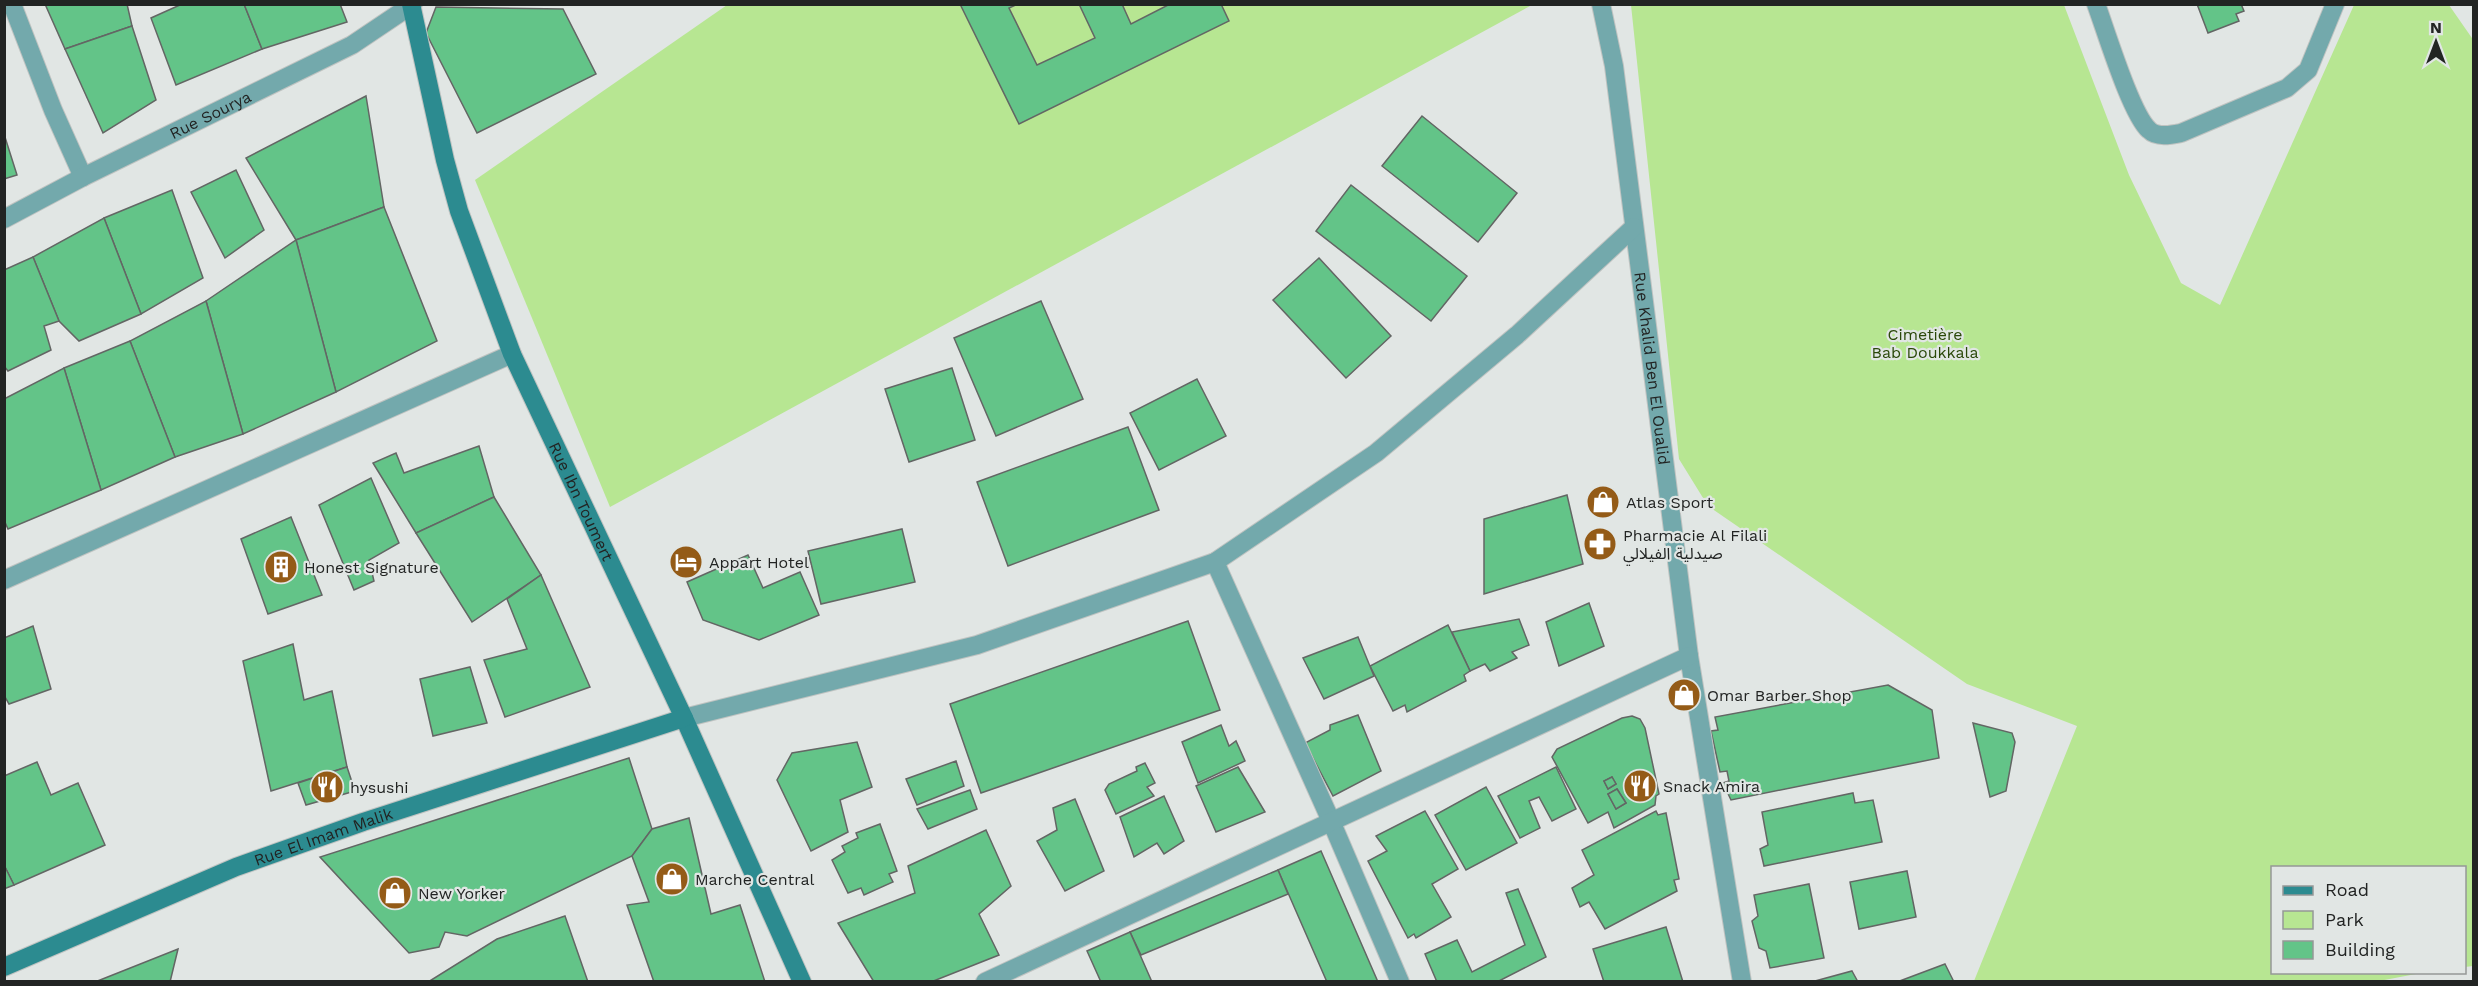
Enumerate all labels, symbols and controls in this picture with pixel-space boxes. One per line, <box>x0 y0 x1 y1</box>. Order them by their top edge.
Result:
north arrow <box>2406 12 2466 72</box>
text: N <box>2430 18 2442 37</box>
street label: Rue Sourya <box>166 87 254 143</box>
street label: Rue Khalid Ben El Oualid <box>1631 271 1674 466</box>
park label: Cimetière Bab Doukkala <box>1872 325 1979 362</box>
street label: Rue Ibn Toumert <box>545 439 618 564</box>
shop icon: Atlas Sport <box>1585 484 1621 520</box>
place label: Atlas Sport <box>1626 493 1713 512</box>
pharmacy icon: Pharmacie Al Filali صيدلية الفيلالي <box>1582 526 1618 562</box>
place label: Pharmacie Al Filali صيدلية الفيلالي <box>1623 526 1767 565</box>
hotel icon: Appart Hotel <box>668 544 704 580</box>
building icon: Honest Signature <box>263 549 299 585</box>
place label: Appart Hotel <box>709 553 809 572</box>
place label: Honest Signature <box>304 558 439 577</box>
shop icon: Omar Barber Shop <box>1666 677 1702 713</box>
place label: Omar Barber Shop <box>1707 686 1852 705</box>
restaurant icon: Snack Amira <box>1622 768 1658 804</box>
restaurant icon: hysushi <box>309 769 345 805</box>
place label: Snack Amira <box>1663 777 1760 796</box>
place label: hysushi <box>350 778 409 797</box>
street label: Rue El Imam Malik <box>251 804 395 869</box>
shop icon: Marche Central <box>654 861 690 897</box>
legend <box>2271 866 2466 974</box>
place label: Marche Central <box>695 870 815 889</box>
shop icon: New Yorker <box>377 875 413 911</box>
text: Road <box>2325 879 2369 900</box>
place label: New Yorker <box>418 884 506 903</box>
text: Park <box>2325 909 2364 930</box>
text: Building <box>2325 939 2395 960</box>

